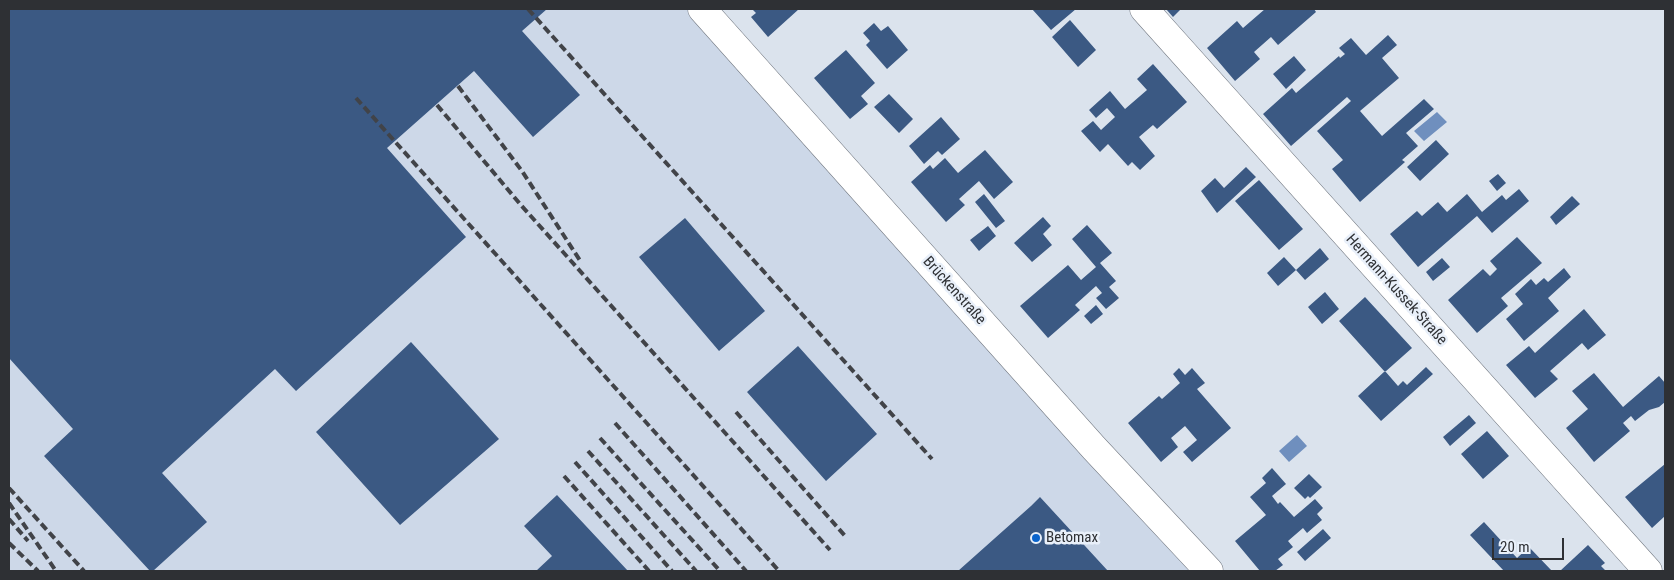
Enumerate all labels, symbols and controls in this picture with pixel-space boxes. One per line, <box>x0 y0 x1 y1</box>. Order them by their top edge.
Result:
street label: Hermann-Kussek-Straße <box>1342 231 1450 349</box>
street label: Brückenstraße <box>919 253 989 329</box>
scale bar <box>1494 528 1566 560</box>
place label: Betomax <box>1046 529 1098 547</box>
marker: Betomax <box>1030 532 1042 544</box>
text: 20 m <box>1500 538 1530 556</box>

